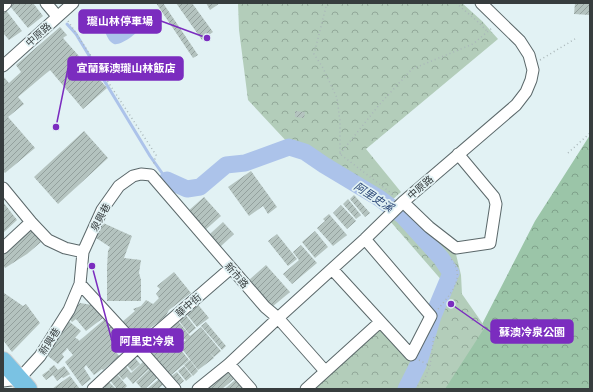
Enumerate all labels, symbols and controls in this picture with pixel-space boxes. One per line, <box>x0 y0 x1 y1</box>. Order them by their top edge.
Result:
callout: 瓏山林停車場 <box>79 10 161 33</box>
text: 瓏山林停車場 <box>87 13 153 29</box>
street label: 中原路 <box>22 19 55 50</box>
callout: 宜蘭蘇澳瓏山林飯店 <box>68 57 183 80</box>
text: 宜蘭蘇澳瓏山林飯店 <box>77 60 176 76</box>
street label: 中原路 <box>404 172 437 203</box>
water label: 阿里史溪 <box>351 178 398 217</box>
street label: 泉興巷 <box>87 200 114 234</box>
street label: 新市路 <box>221 259 252 292</box>
street label: 華中街 <box>172 290 205 321</box>
callout: 蘇澳冷泉公園 <box>491 320 573 343</box>
text: 蘇澳冷泉公園 <box>499 324 565 340</box>
street label: 新興巷 <box>35 325 64 358</box>
callout: 阿里史冷泉 <box>112 329 183 352</box>
text: 阿里史冷泉 <box>120 333 175 349</box>

